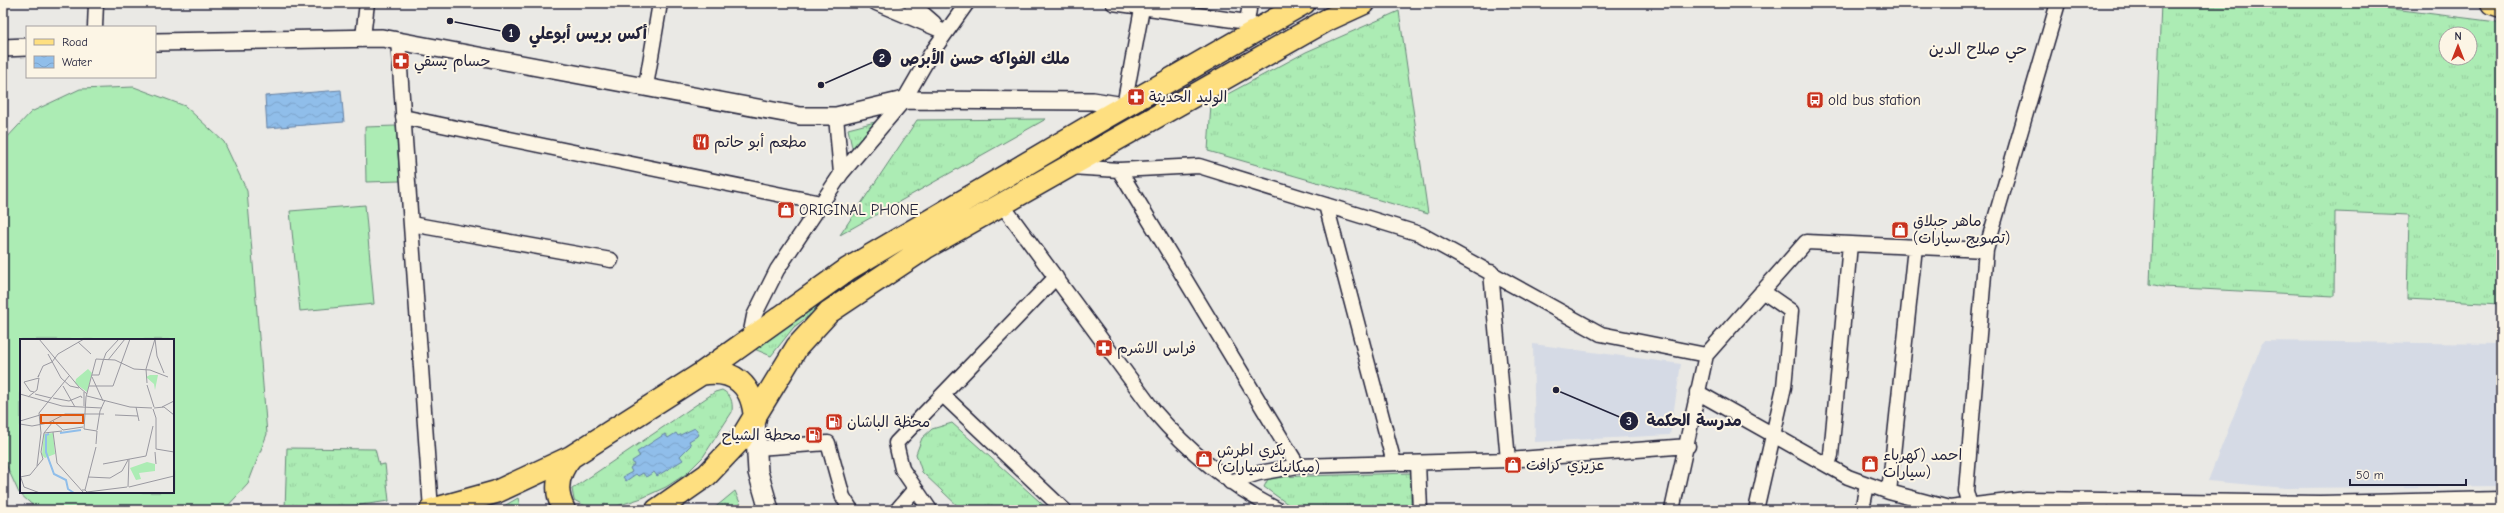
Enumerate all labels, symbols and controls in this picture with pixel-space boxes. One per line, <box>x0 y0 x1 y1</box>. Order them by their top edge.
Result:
callout: أكس بريس أبوعلي <box>501 19 655 47</box>
text: أكس بريس أبوعلي <box>529 23 648 48</box>
legend <box>26 26 156 78</box>
text: 1 <box>509 26 514 40</box>
north arrow <box>2438 26 2478 66</box>
text: N <box>2454 30 2462 43</box>
text: Road <box>62 35 88 49</box>
district label: حي صلاح الدين <box>1929 40 2027 63</box>
callout: ملك الفواكه حسن الأبرص <box>872 44 1077 72</box>
text: ملك الفواكه حسن الأبرص <box>900 47 1070 69</box>
pharmacy icon: حسام يسقي <box>391 51 411 71</box>
text: 2 <box>879 51 885 65</box>
place label: حسام يسقي <box>414 52 490 74</box>
text: Water <box>62 55 92 69</box>
pharmacy icon: الوليد الحديثة <box>1126 87 1146 107</box>
place label: الوليد الحديثة <box>1149 88 1227 107</box>
bus stop icon: old bus station <box>1805 90 1825 110</box>
place label: old bus station <box>1828 91 1921 109</box>
restaurant icon: مطعم أبو حاتم <box>691 132 711 152</box>
place label: مطعم أبو حاتم <box>714 133 807 154</box>
shop icon: ORIGINAL PHONE <box>776 200 796 220</box>
place label: ORIGINAL PHONE <box>799 201 919 219</box>
place label: ماهر جبلاق (تصويج سيارات) <box>1913 212 2010 248</box>
shop icon: ماهر جبلاق (تصويج سيارات) <box>1890 220 1910 240</box>
pharmacy icon: فراس الاشرم <box>1094 338 1114 358</box>
inset map <box>20 339 174 493</box>
place label: فراس الاشرم <box>1117 339 1196 359</box>
callout: مدرسة الحكمة <box>1619 407 1750 435</box>
fuel station icon: محظة الباشان <box>824 412 844 432</box>
text: مدرسة الحكمة <box>1646 412 1742 430</box>
place label: محظة الباشان <box>847 413 930 431</box>
text: 3 <box>1626 414 1632 428</box>
fuel station icon: محطة الشياح <box>804 425 824 445</box>
place label: محطة الشياح <box>722 426 801 445</box>
place label: بكري اطرش (ميكانيك سيارات) <box>1217 441 1320 476</box>
place label: احمد (كهرباء سيارات) <box>1883 446 1962 481</box>
shop icon: بكري اطرش (ميكانيك سيارات) <box>1194 449 1214 469</box>
shop icon: احمد (كهرباء سيارات) <box>1860 454 1880 474</box>
shop icon: عزيزي كرافت <box>1503 455 1523 475</box>
place label: عزيزي كرافت <box>1526 456 1604 476</box>
scale bar <box>2350 461 2466 487</box>
text: 50 m <box>2356 468 2384 482</box>

